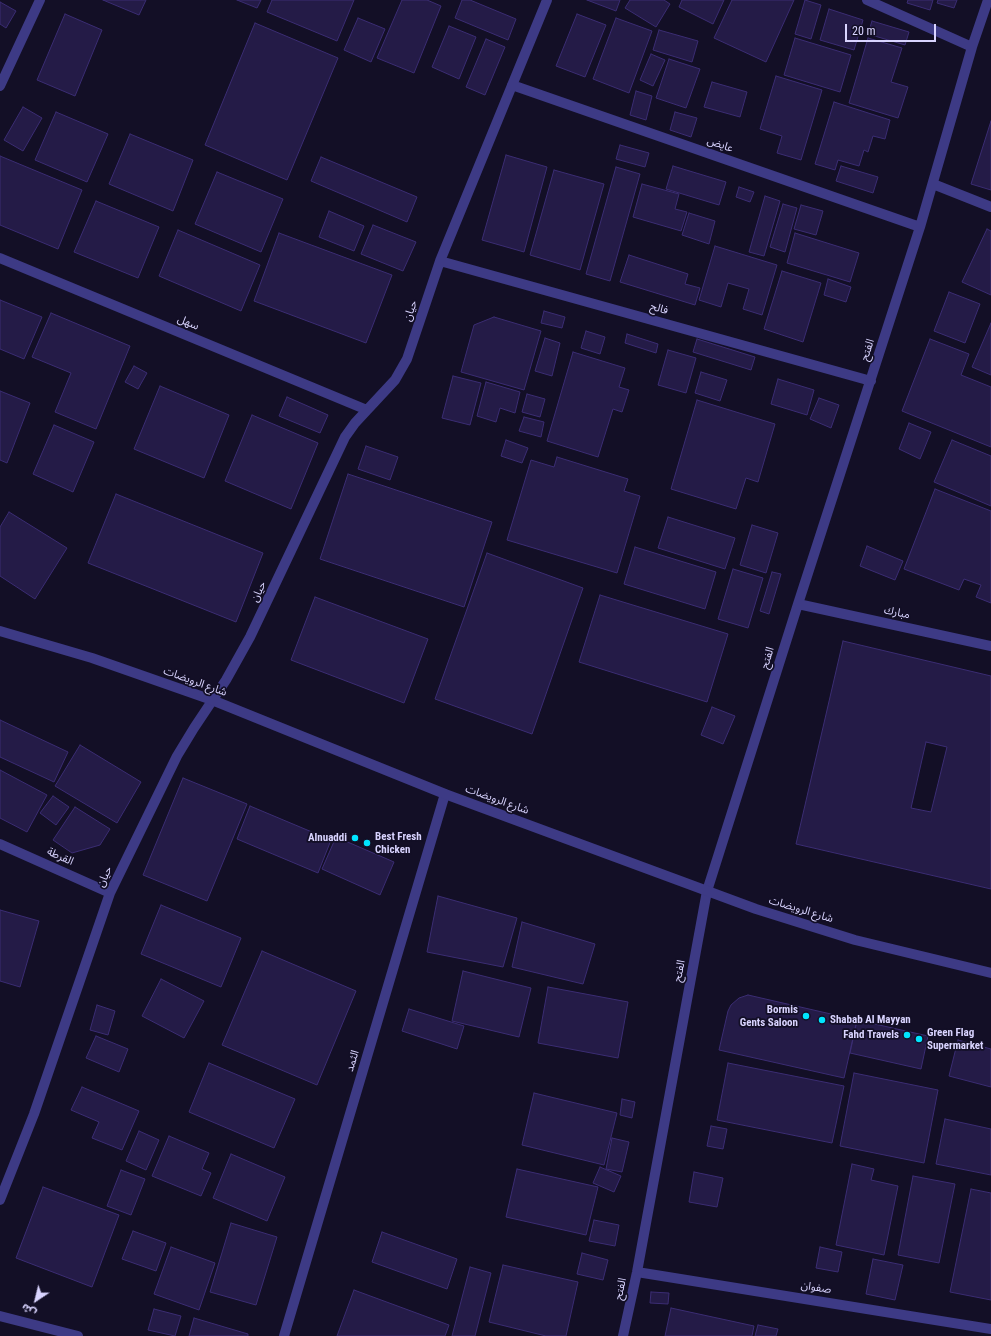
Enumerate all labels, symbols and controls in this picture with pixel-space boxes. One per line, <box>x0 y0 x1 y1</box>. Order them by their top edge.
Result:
scale bar <box>847 16 938 42</box>
text: 20 m <box>852 24 876 38</box>
street label: عايض <box>705 134 735 156</box>
street label: حيان <box>401 299 421 323</box>
street label: فالح <box>648 300 670 318</box>
street label: سهل <box>175 313 201 333</box>
street label: الفتح <box>858 337 878 363</box>
street label: حيان <box>249 580 269 604</box>
street label: مبارك <box>883 604 911 622</box>
street label: الفتح <box>758 645 778 671</box>
street label: شارع الرويضات <box>161 664 229 700</box>
street label: شارع الرويضات <box>463 782 531 818</box>
place label: Best Fresh Chicken <box>375 830 422 856</box>
place label: Alnuaddi <box>308 831 347 845</box>
marker: Alnuaddi <box>350 833 360 843</box>
marker: Best Fresh Chicken <box>362 838 372 848</box>
street label: القرطة <box>45 845 75 869</box>
street label: حيان <box>95 865 115 889</box>
street label: شارع الرويضات <box>767 894 835 926</box>
street label: الفتح <box>671 959 689 983</box>
place label: Bormis Gents Saloon <box>740 1003 798 1029</box>
marker: Bormis Gents Saloon <box>801 1011 811 1021</box>
place label: Shabab Al Mayyan <box>830 1013 911 1027</box>
marker: Shabab Al Mayyan <box>817 1015 827 1025</box>
place label: Green Flag Supermarket <box>927 1026 983 1052</box>
place label: Fahd Travels <box>843 1028 899 1042</box>
marker: Fahd Travels <box>902 1030 912 1040</box>
marker: Green Flag Supermarket <box>914 1034 924 1044</box>
street label: الثمد <box>344 1049 362 1073</box>
street label: الفتح <box>612 1277 630 1301</box>
street label: صفوان <box>800 1279 832 1297</box>
north arrow <box>16 1280 56 1320</box>
text: ش <box>19 1301 39 1320</box>

